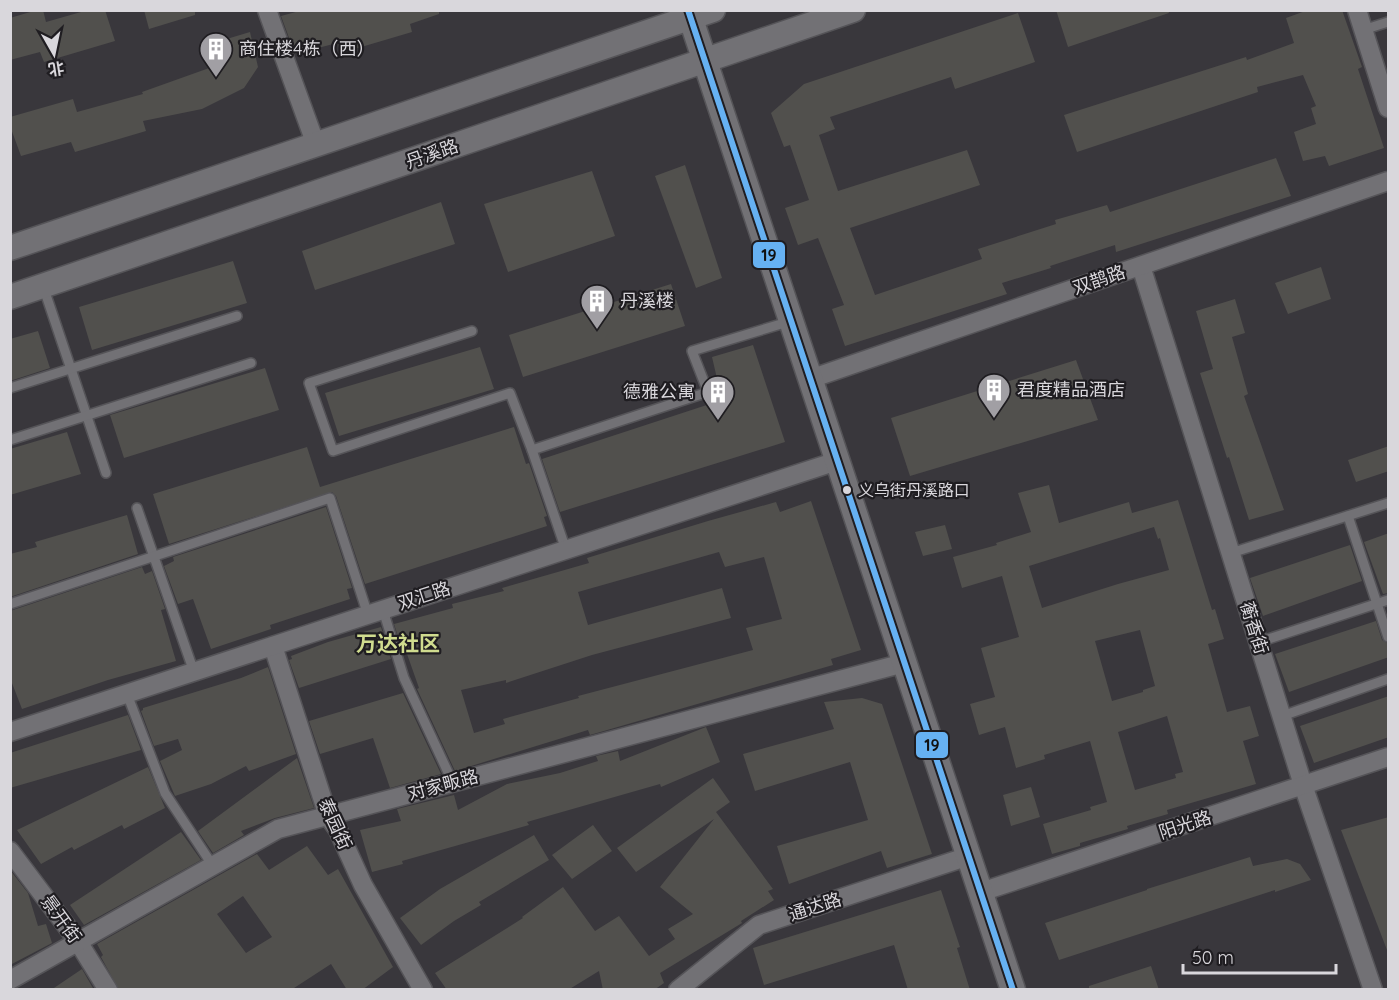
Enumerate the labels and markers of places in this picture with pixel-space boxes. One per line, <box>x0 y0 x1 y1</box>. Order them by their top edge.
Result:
building icon: 商住楼4栋（西） <box>198 31 234 78</box>
place label: 商住楼4栋（西） <box>239 37 375 60</box>
building icon: 丹溪楼 <box>579 283 615 330</box>
place label: 丹溪楼 <box>620 289 674 312</box>
building icon: 君度精品酒店 <box>976 372 1012 419</box>
building icon: 德雅公寓 <box>700 374 736 421</box>
place label: 君度精品酒店 <box>1017 378 1125 401</box>
place label: 德雅公寓 <box>623 380 695 403</box>
place label: 义乌街丹溪路口 <box>858 480 970 500</box>
marker: 义乌街丹溪路口 <box>841 484 853 496</box>

